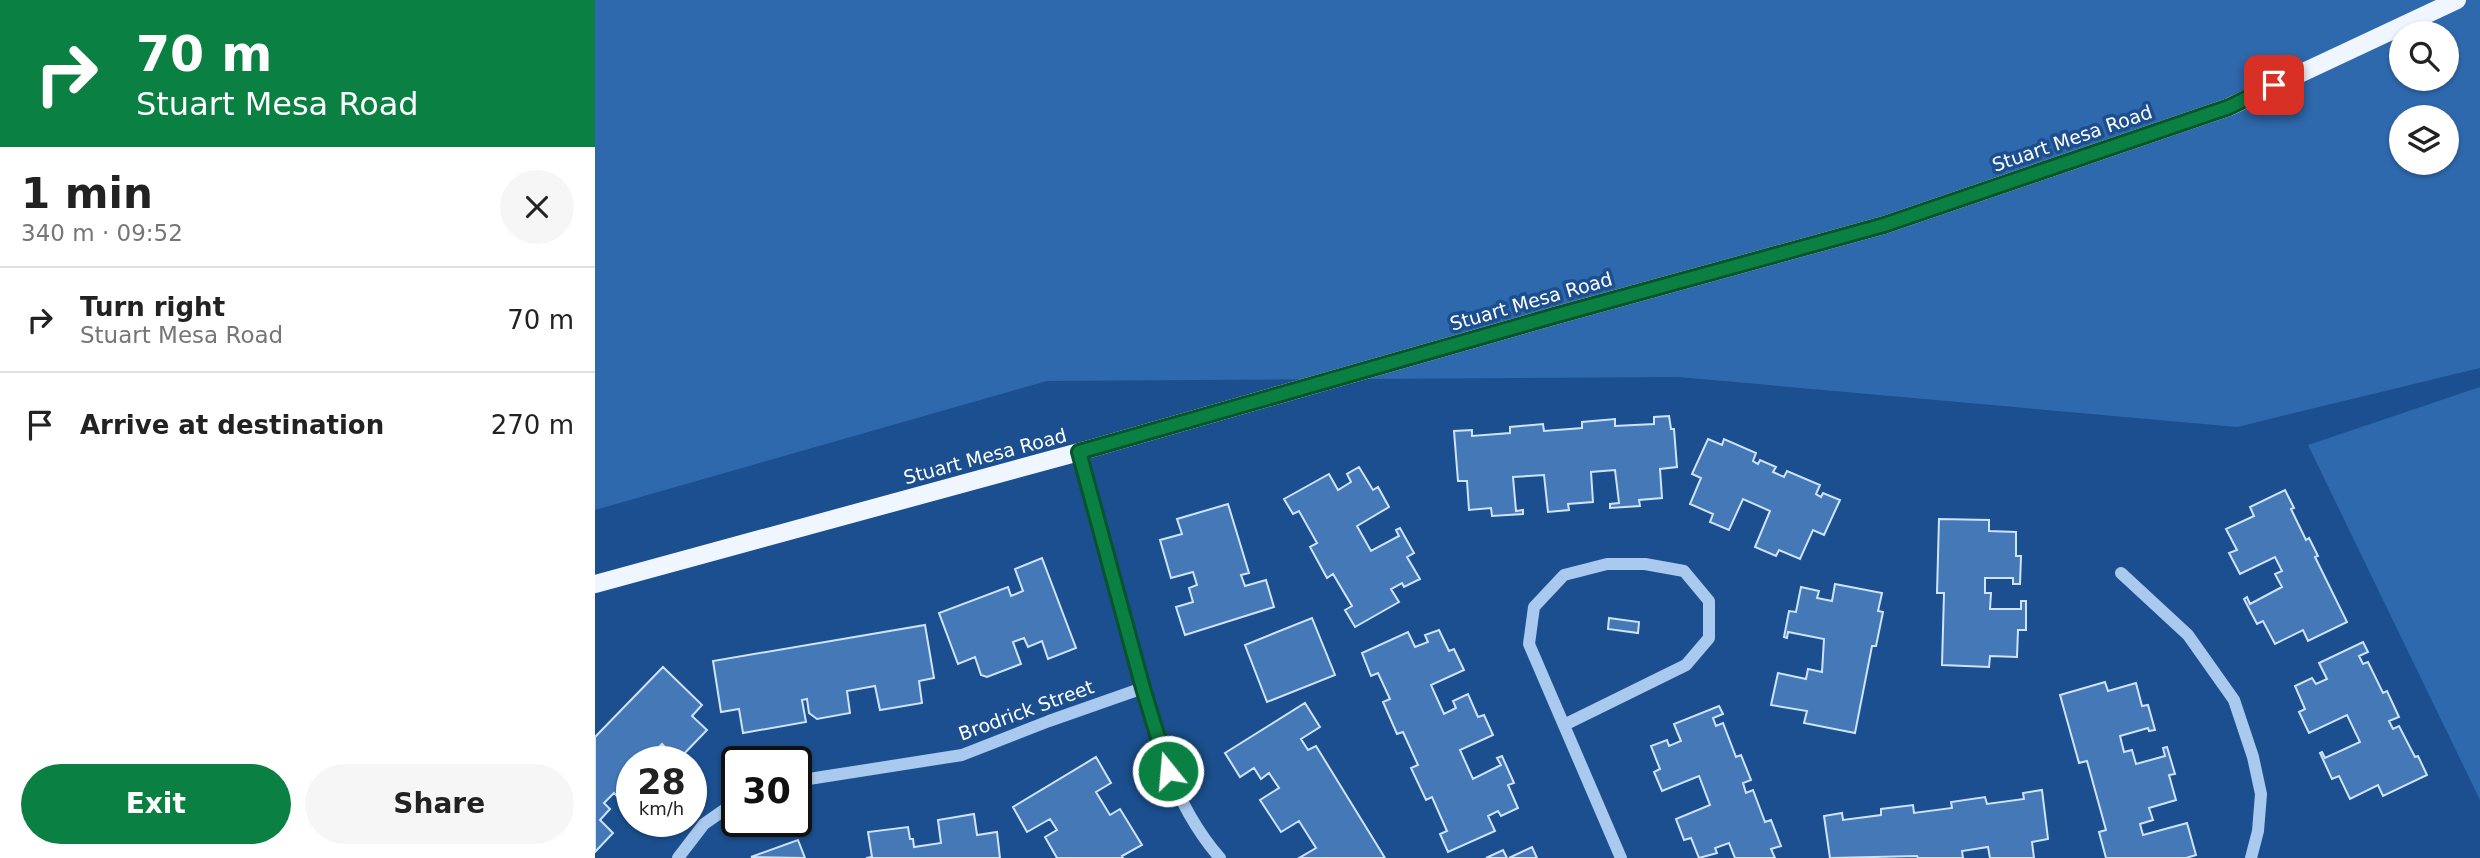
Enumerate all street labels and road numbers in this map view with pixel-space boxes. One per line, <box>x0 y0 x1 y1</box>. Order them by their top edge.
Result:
street label: Stuart Mesa Road <box>1989 100 2155 176</box>
street label: Stuart Mesa Road <box>1447 267 1615 335</box>
street label: Stuart Mesa Road <box>901 424 1069 488</box>
street label: Brodrick Street <box>955 675 1097 745</box>

